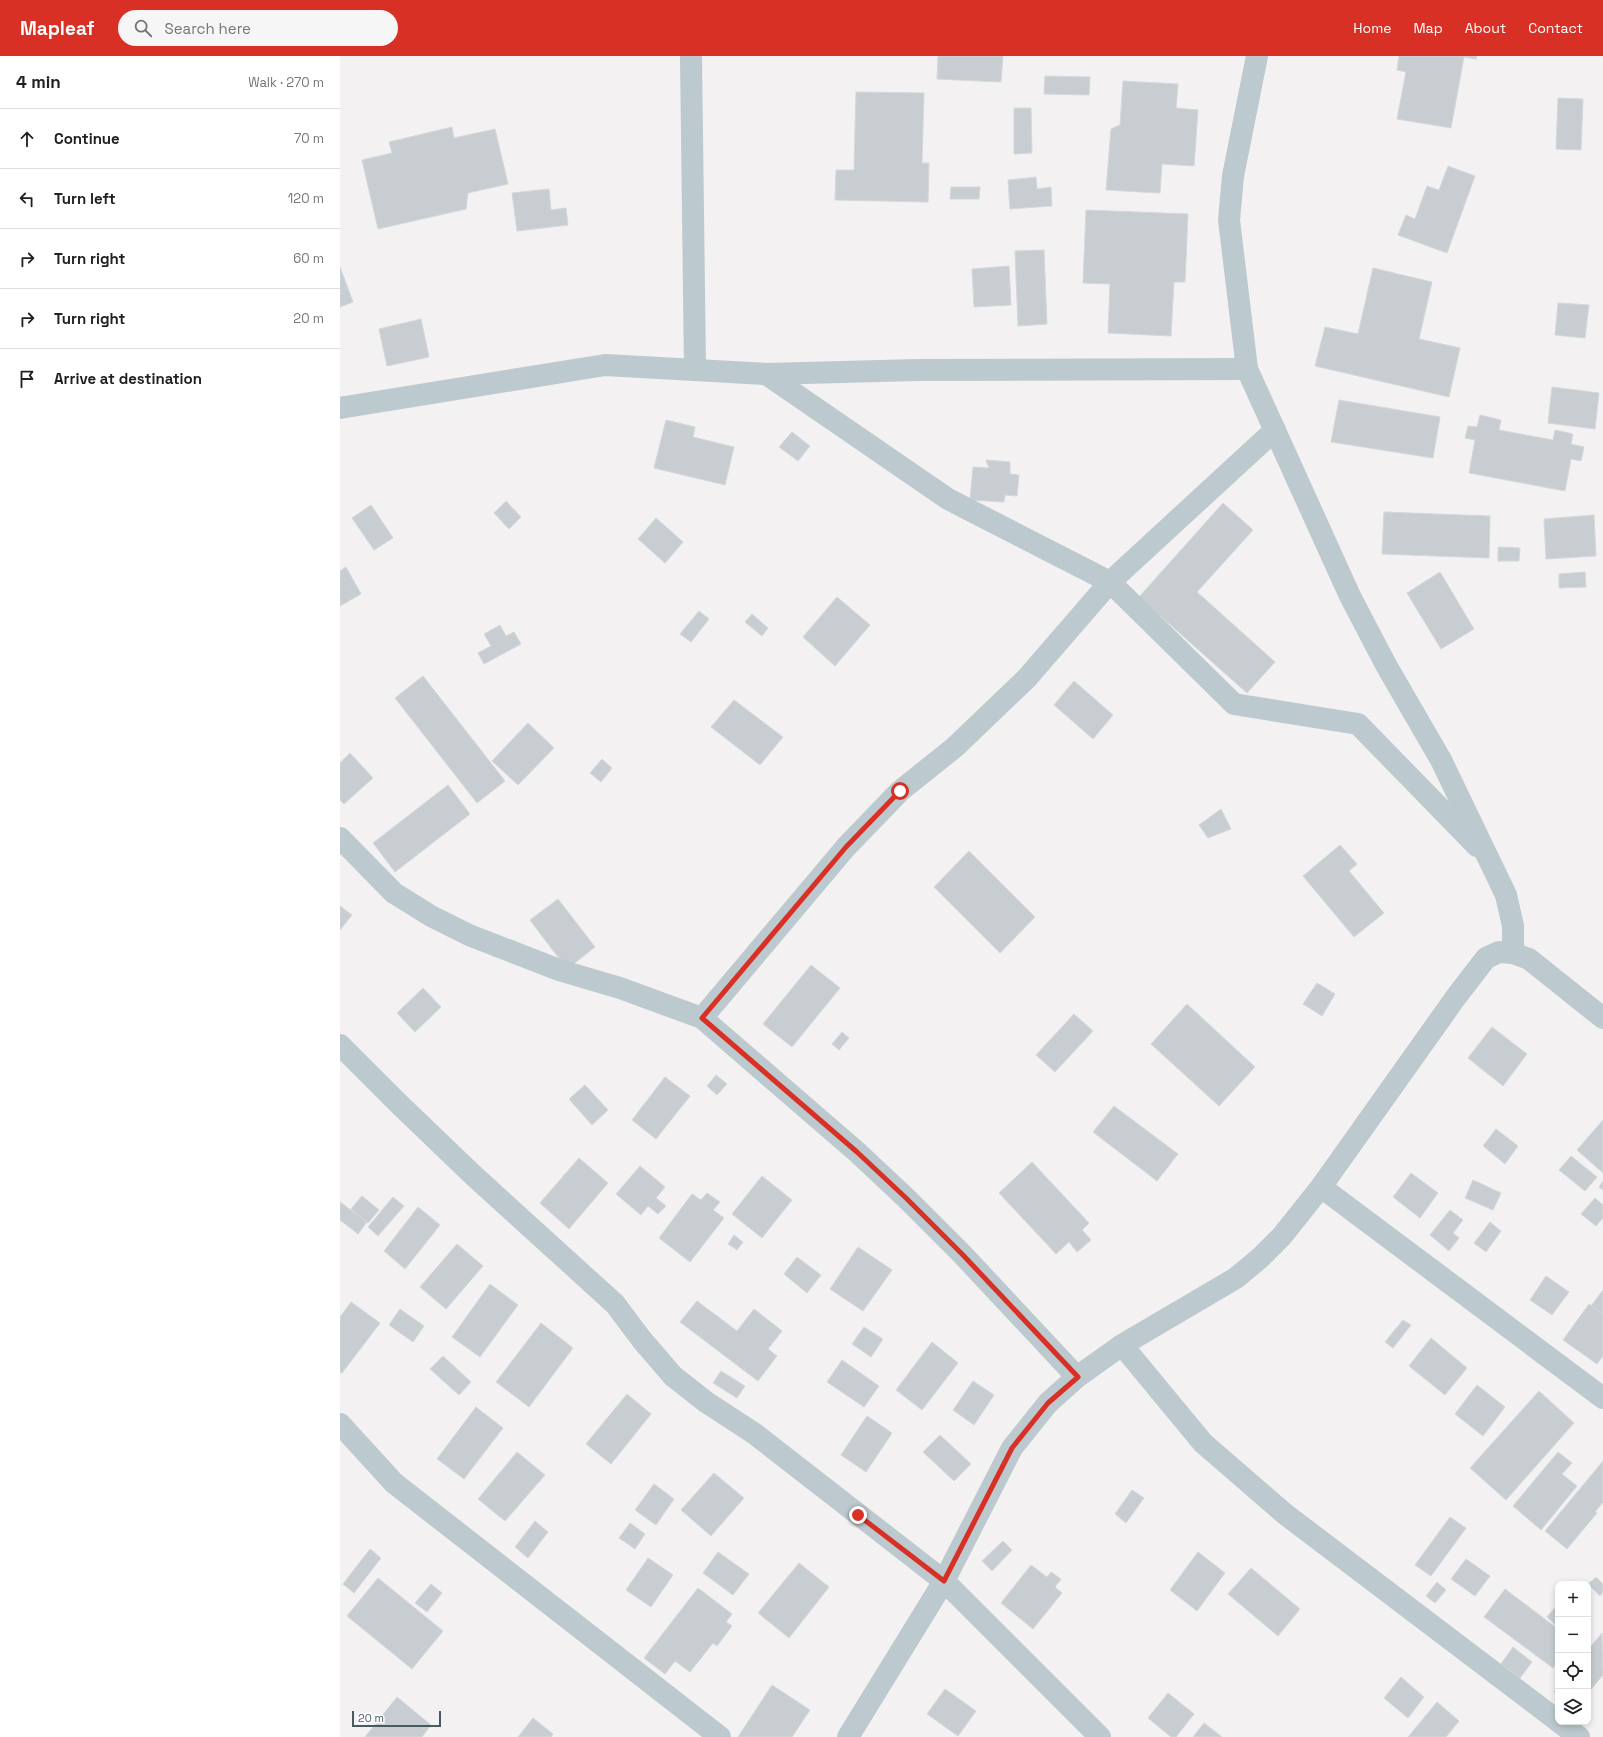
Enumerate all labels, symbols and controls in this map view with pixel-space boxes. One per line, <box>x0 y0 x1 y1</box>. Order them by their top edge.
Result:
search box <box>118 10 398 46</box>
text: Mapleaf <box>20 16 94 41</box>
icon: search <box>132 17 154 39</box>
text: Search here <box>164 19 251 38</box>
text: Home <box>1353 19 1391 37</box>
text: Map <box>1413 19 1443 37</box>
text: About <box>1465 19 1506 37</box>
text: Contact <box>1528 19 1583 37</box>
text: 4 min <box>16 71 61 93</box>
text: Walk · 270 m <box>248 74 324 91</box>
icon: ahead <box>16 128 38 150</box>
text: Continue <box>54 129 120 148</box>
text: 70 m <box>294 130 324 147</box>
icon: left <box>16 188 38 210</box>
text: Turn left <box>54 189 116 208</box>
text: 120 m <box>288 190 324 207</box>
icon: right <box>16 248 38 270</box>
text: Turn right <box>54 249 125 268</box>
text: 60 m <box>293 250 324 267</box>
icon: right <box>16 308 38 330</box>
text: Turn right <box>54 309 125 328</box>
text: 20 m <box>293 310 324 327</box>
icon: arrive <box>16 368 38 390</box>
text: Arrive at destination <box>54 369 202 388</box>
route start <box>891 782 909 800</box>
route end <box>849 1506 867 1524</box>
map controls <box>1555 1581 1591 1725</box>
button: + <box>1555 1581 1591 1617</box>
button: − <box>1555 1617 1591 1653</box>
button: locate <box>1555 1653 1591 1689</box>
button: layers <box>1555 1689 1591 1725</box>
scale bar <box>352 1709 441 1728</box>
text: 20 m <box>358 1711 384 1725</box>

